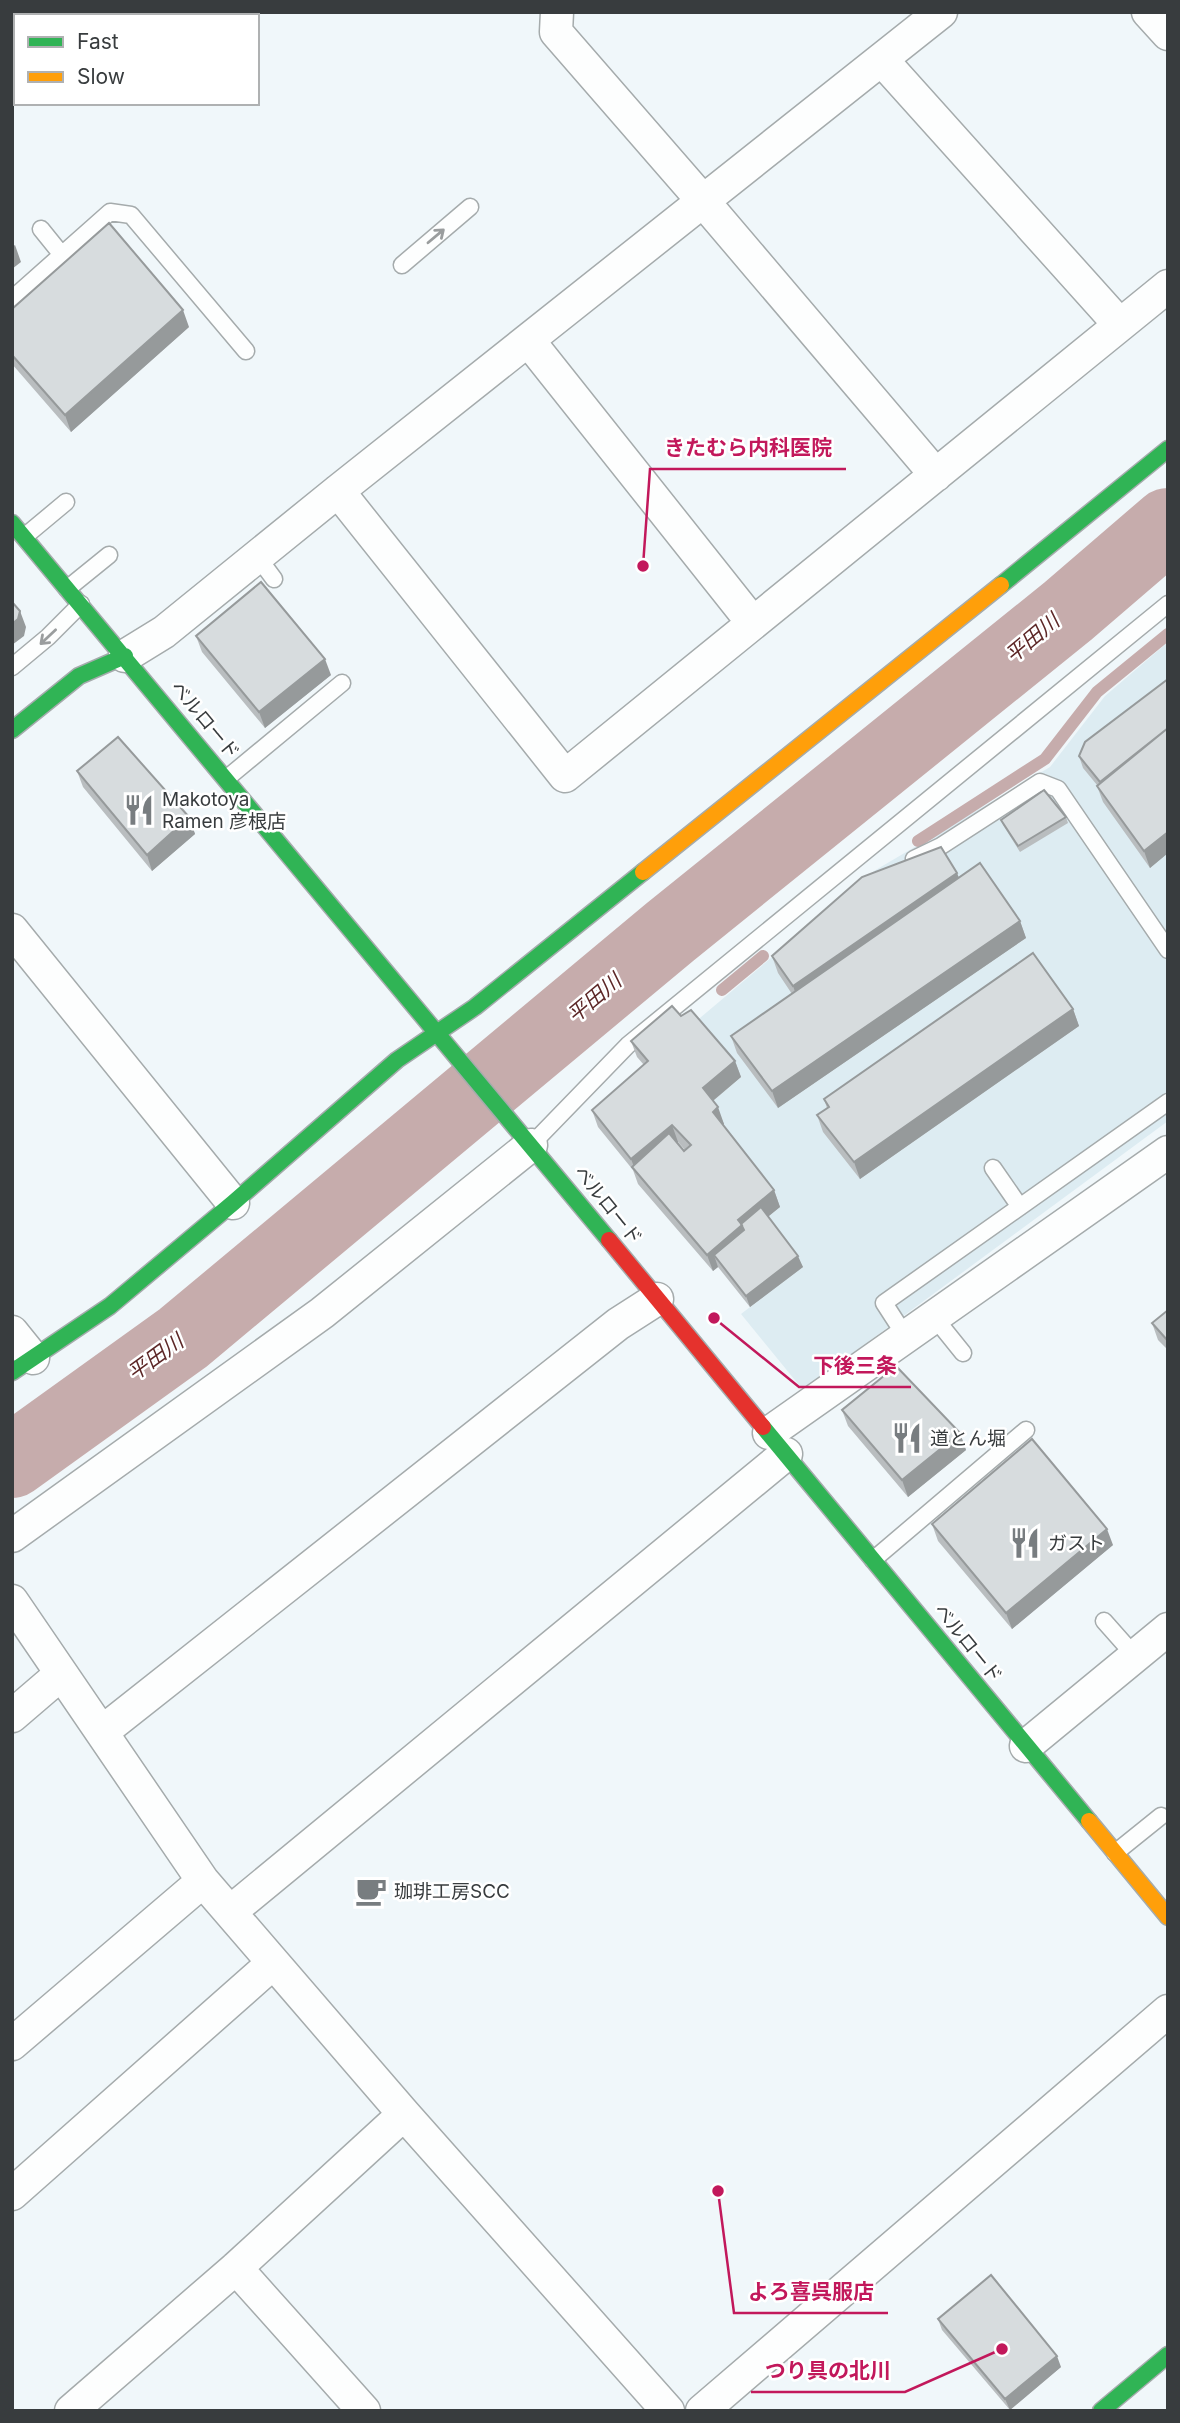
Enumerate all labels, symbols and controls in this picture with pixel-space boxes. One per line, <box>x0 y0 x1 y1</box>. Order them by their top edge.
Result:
legend <box>14 14 259 105</box>
text: Fast <box>77 29 119 54</box>
text: Slow <box>77 64 125 89</box>
one-way arrow <box>427 228 445 244</box>
callout: きたむら内科医院 <box>650 427 846 469</box>
text: きたむら内科医院 <box>664 435 832 460</box>
water label: 平田川 <box>1000 607 1066 668</box>
one-way arrow <box>40 628 57 645</box>
street label: ベルロード <box>166 676 244 764</box>
place label: Makotoya Ramen 彦根店 <box>162 788 286 833</box>
restaurant icon: Makotoya Ramen 彦根店 <box>122 793 156 827</box>
water label: 平田川 <box>562 967 628 1028</box>
street label: ベルロード <box>569 1161 647 1249</box>
water label: 平田川 <box>122 1327 189 1386</box>
callout: 下後三条 <box>799 1345 911 1387</box>
text: 下後三条 <box>813 1353 897 1378</box>
restaurant icon: 道とん堀 <box>890 1421 924 1455</box>
place label: 道とん堀 <box>930 1427 1006 1450</box>
restaurant icon: ガスト <box>1008 1526 1042 1560</box>
place label: ガスト <box>1048 1532 1105 1555</box>
street label: ベルロード <box>929 1599 1007 1687</box>
cafe icon: 珈琲工房SCC <box>354 1874 388 1908</box>
place label: 珈琲工房SCC <box>394 1880 510 1903</box>
callout: よろ喜呉服店 <box>734 2271 888 2313</box>
text: よろ喜呉服店 <box>748 2279 874 2304</box>
callout: つり具の北川 <box>751 2350 905 2392</box>
text: つり具の北川 <box>765 2358 891 2383</box>

